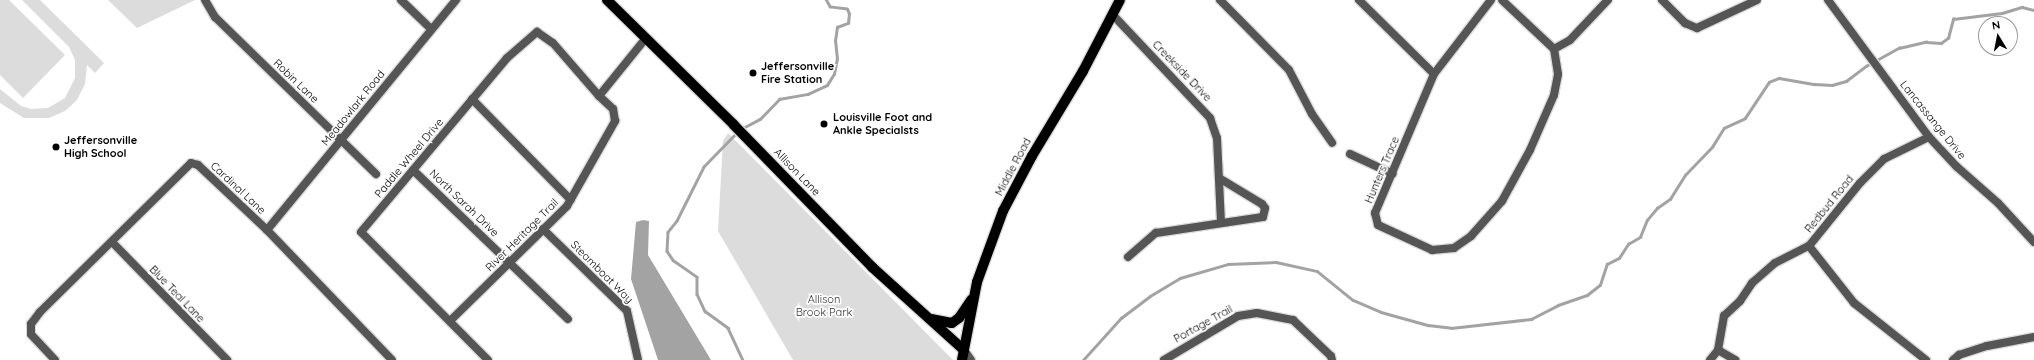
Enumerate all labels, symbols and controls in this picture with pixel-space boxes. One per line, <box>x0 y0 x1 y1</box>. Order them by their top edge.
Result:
north arrow <box>1978 16 2018 56</box>
text: N <box>1991 18 2001 33</box>
street label: Creekside Drive <box>1150 38 1214 104</box>
street label: Robin Lane <box>271 56 321 106</box>
place label: Jeffersonville Fire Station <box>761 60 834 86</box>
street label: Meadowlark Road <box>319 68 387 148</box>
marker: Jeffersonville Fire Station <box>748 68 758 78</box>
street label: Lancassange Drive <box>1897 78 1969 162</box>
place label: Louisville Foot and Ankle Specialsts <box>833 111 932 137</box>
street label: Paddle Wheel Drive <box>372 116 446 200</box>
marker: Louisville Foot and Ankle Specialsts <box>818 118 830 130</box>
place label: Jeffersonville High School <box>64 134 137 160</box>
street label: Hunters Trace <box>1362 135 1402 205</box>
street label: Middle Road <box>992 136 1034 198</box>
marker: Jeffersonville High School <box>51 142 61 152</box>
street label: Allison Lane <box>771 146 823 198</box>
street label: Cardinal Lane <box>208 159 268 217</box>
street label: North Sarah Drive <box>427 167 501 239</box>
street label: Redbud Road <box>1802 173 1856 235</box>
street label: River Heritage Trail <box>483 196 561 274</box>
street label: Steamboat Way <box>568 238 636 306</box>
street label: Blue Teal Lane <box>147 263 207 325</box>
park label: Allison Brook Park <box>796 293 852 319</box>
street label: Portage Trail <box>1171 302 1235 346</box>

